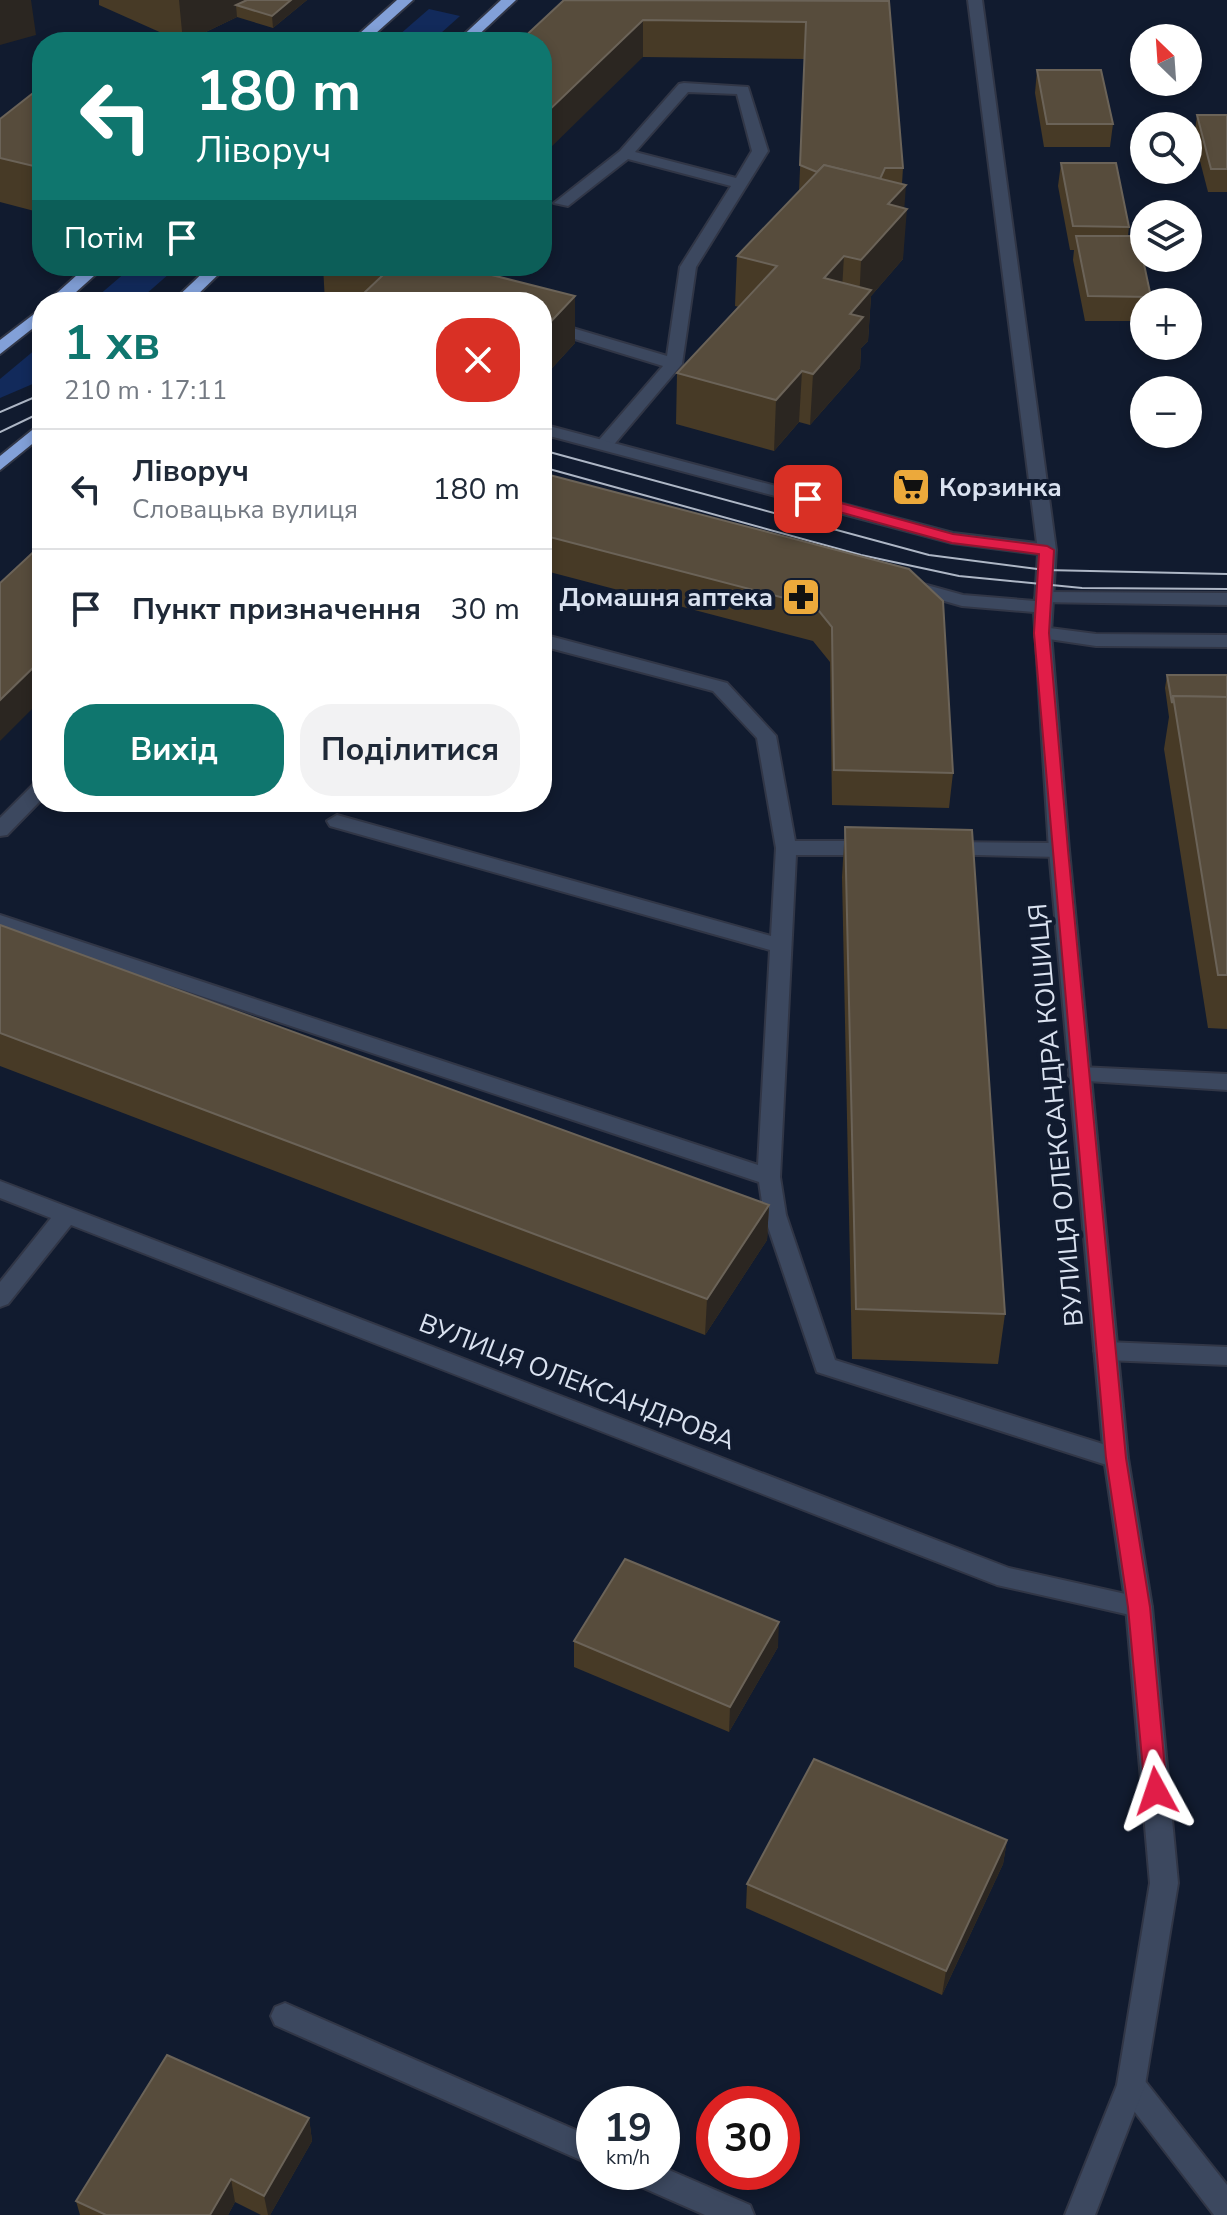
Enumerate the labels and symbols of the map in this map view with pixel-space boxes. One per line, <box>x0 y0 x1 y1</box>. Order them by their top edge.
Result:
north arrow <box>1130 24 1202 96</box>
pin <box>774 465 842 533</box>
supermarket icon: Корзинка <box>890 466 932 508</box>
place label: Корзинка <box>939 470 1062 505</box>
pharmacy icon: Домашня аптека <box>780 576 822 618</box>
place label: Домашня аптека <box>559 580 773 615</box>
street label: ВУЛИЦЯ ОЛЕКСАНДРА КОШИЦЯ <box>1020 902 1092 1328</box>
street label: ВУЛИЦЯ ОЛЕКСАНДРОВА <box>414 1305 740 1459</box>
position arrow <box>1114 1749 1198 1833</box>
speed limit sign: 30 <box>696 2086 800 2190</box>

